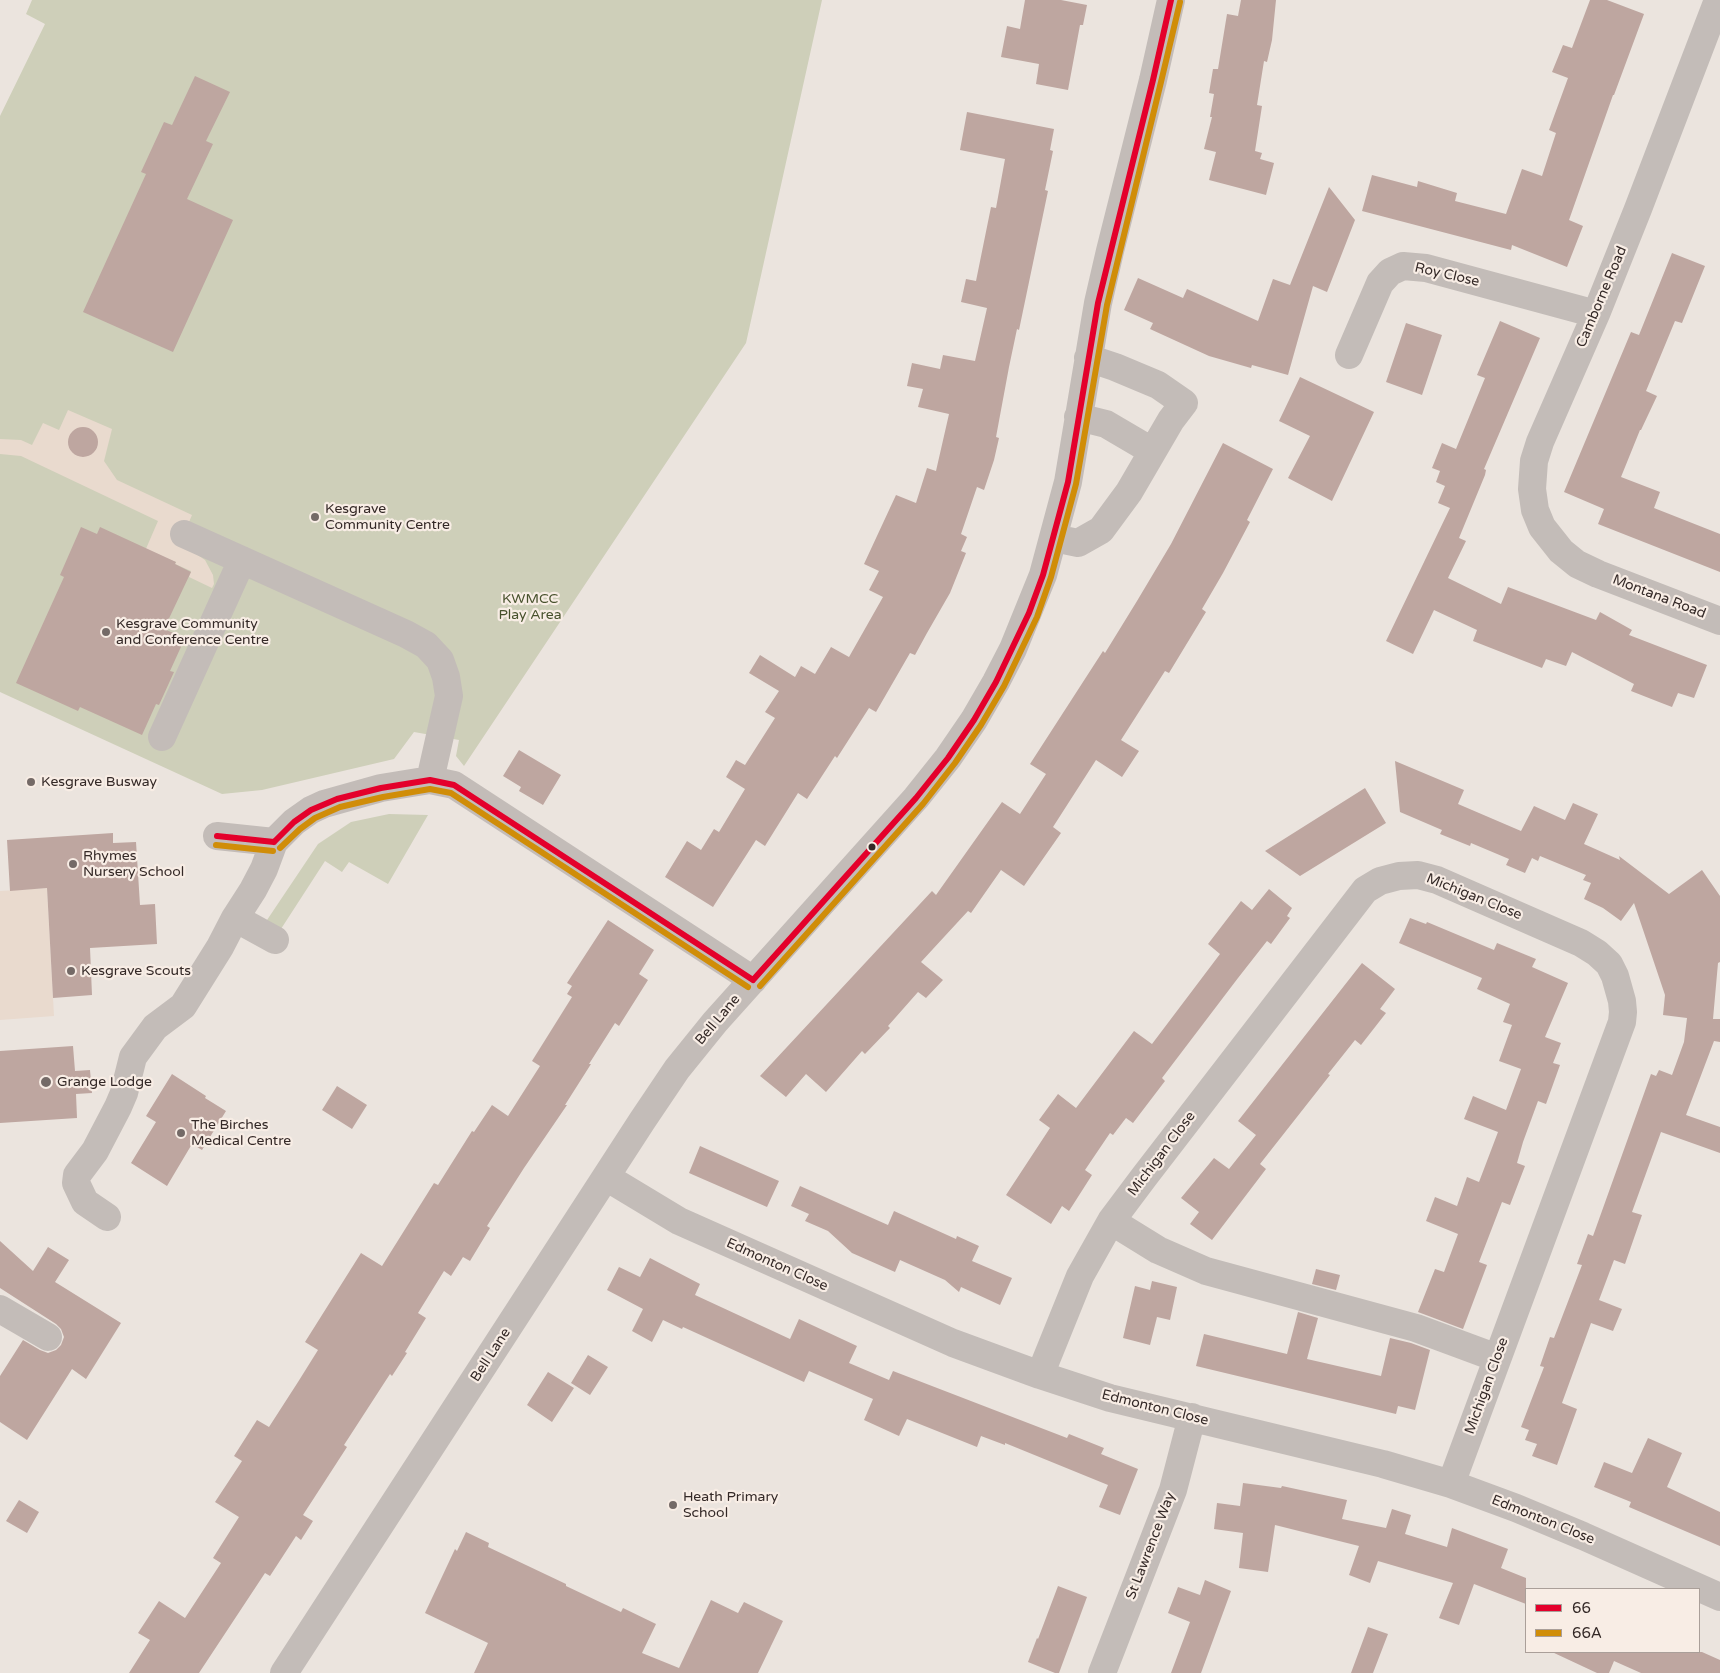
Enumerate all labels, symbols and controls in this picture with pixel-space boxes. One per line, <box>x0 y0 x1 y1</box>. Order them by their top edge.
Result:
street label: Camborne Road <box>1573 244 1631 350</box>
street label: Roy Close <box>1413 259 1481 291</box>
place label: Kesgrave Community Centre <box>325 501 450 534</box>
marker: Kesgrave Community Centre <box>309 511 321 523</box>
street label: Montana Road <box>1610 571 1708 623</box>
park label: KWMCC Play Area <box>498 591 562 624</box>
place label: Kesgrave Community and Conference Centre <box>116 616 269 648</box>
marker: Kesgrave Community and Conference Centre <box>100 626 112 638</box>
place label: Kesgrave Busway <box>41 774 157 790</box>
marker: Kesgrave Busway <box>25 776 37 788</box>
unlabelled marker <box>867 842 877 852</box>
place label: Rhymes Nursery School <box>83 848 184 880</box>
marker: Rhymes Nursery School <box>67 858 79 870</box>
street label: Michigan Close <box>1424 870 1524 924</box>
place label: Kesgrave Scouts <box>81 963 191 979</box>
marker: Kesgrave Scouts <box>65 965 77 977</box>
street label: Bell Lane <box>692 991 744 1049</box>
place label: Grange Lodge <box>57 1074 152 1090</box>
marker: Grange Lodge <box>39 1075 53 1089</box>
street label: Michigan Close <box>1125 1108 1199 1200</box>
place label: The Birches Medical Centre <box>191 1117 291 1150</box>
marker: The Birches Medical Centre <box>175 1127 187 1139</box>
street label: Edmonton Close <box>724 1235 830 1295</box>
street label: Bell Lane <box>467 1325 515 1385</box>
street label: Michigan Close <box>1462 1335 1512 1437</box>
street label: Edmonton Close <box>1100 1387 1210 1429</box>
place label: Heath Primary School <box>683 1489 778 1521</box>
street label: St Lawrence Way <box>1123 1490 1179 1602</box>
street label: Edmonton Close <box>1489 1492 1597 1548</box>
marker: Heath Primary School <box>667 1499 679 1511</box>
legend <box>1525 1588 1700 1653</box>
text: 66 <box>1572 1599 1591 1617</box>
text: 66A <box>1572 1624 1602 1642</box>

